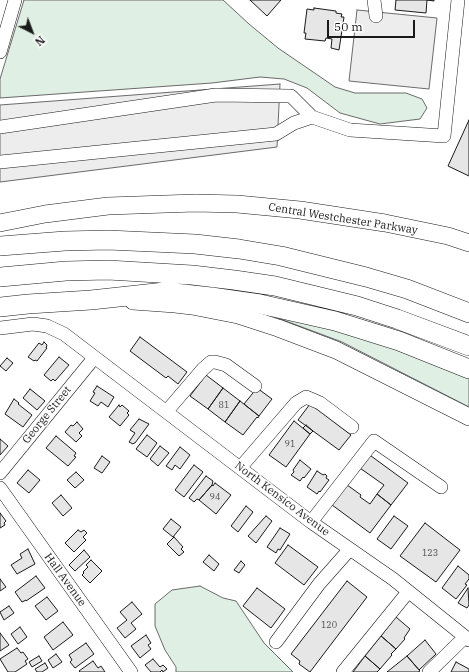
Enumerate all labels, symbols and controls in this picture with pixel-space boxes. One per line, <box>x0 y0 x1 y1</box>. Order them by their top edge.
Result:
north arrow <box>12 12 52 52</box>
scale bar <box>329 12 417 38</box>
text: 50 m <box>334 19 363 34</box>
text: N <box>32 33 48 49</box>
street label: Central Westchester Parkway <box>267 201 419 237</box>
street label: George Street <box>20 384 74 446</box>
house number: 81 <box>219 400 229 410</box>
house number: 91 <box>285 439 295 449</box>
street label: North Kensico Avenue <box>232 459 332 539</box>
house number: 94 <box>210 492 220 502</box>
house number: 123 <box>422 548 438 558</box>
street label: Hall Avenue <box>41 551 89 609</box>
house number: 120 <box>321 620 337 630</box>

